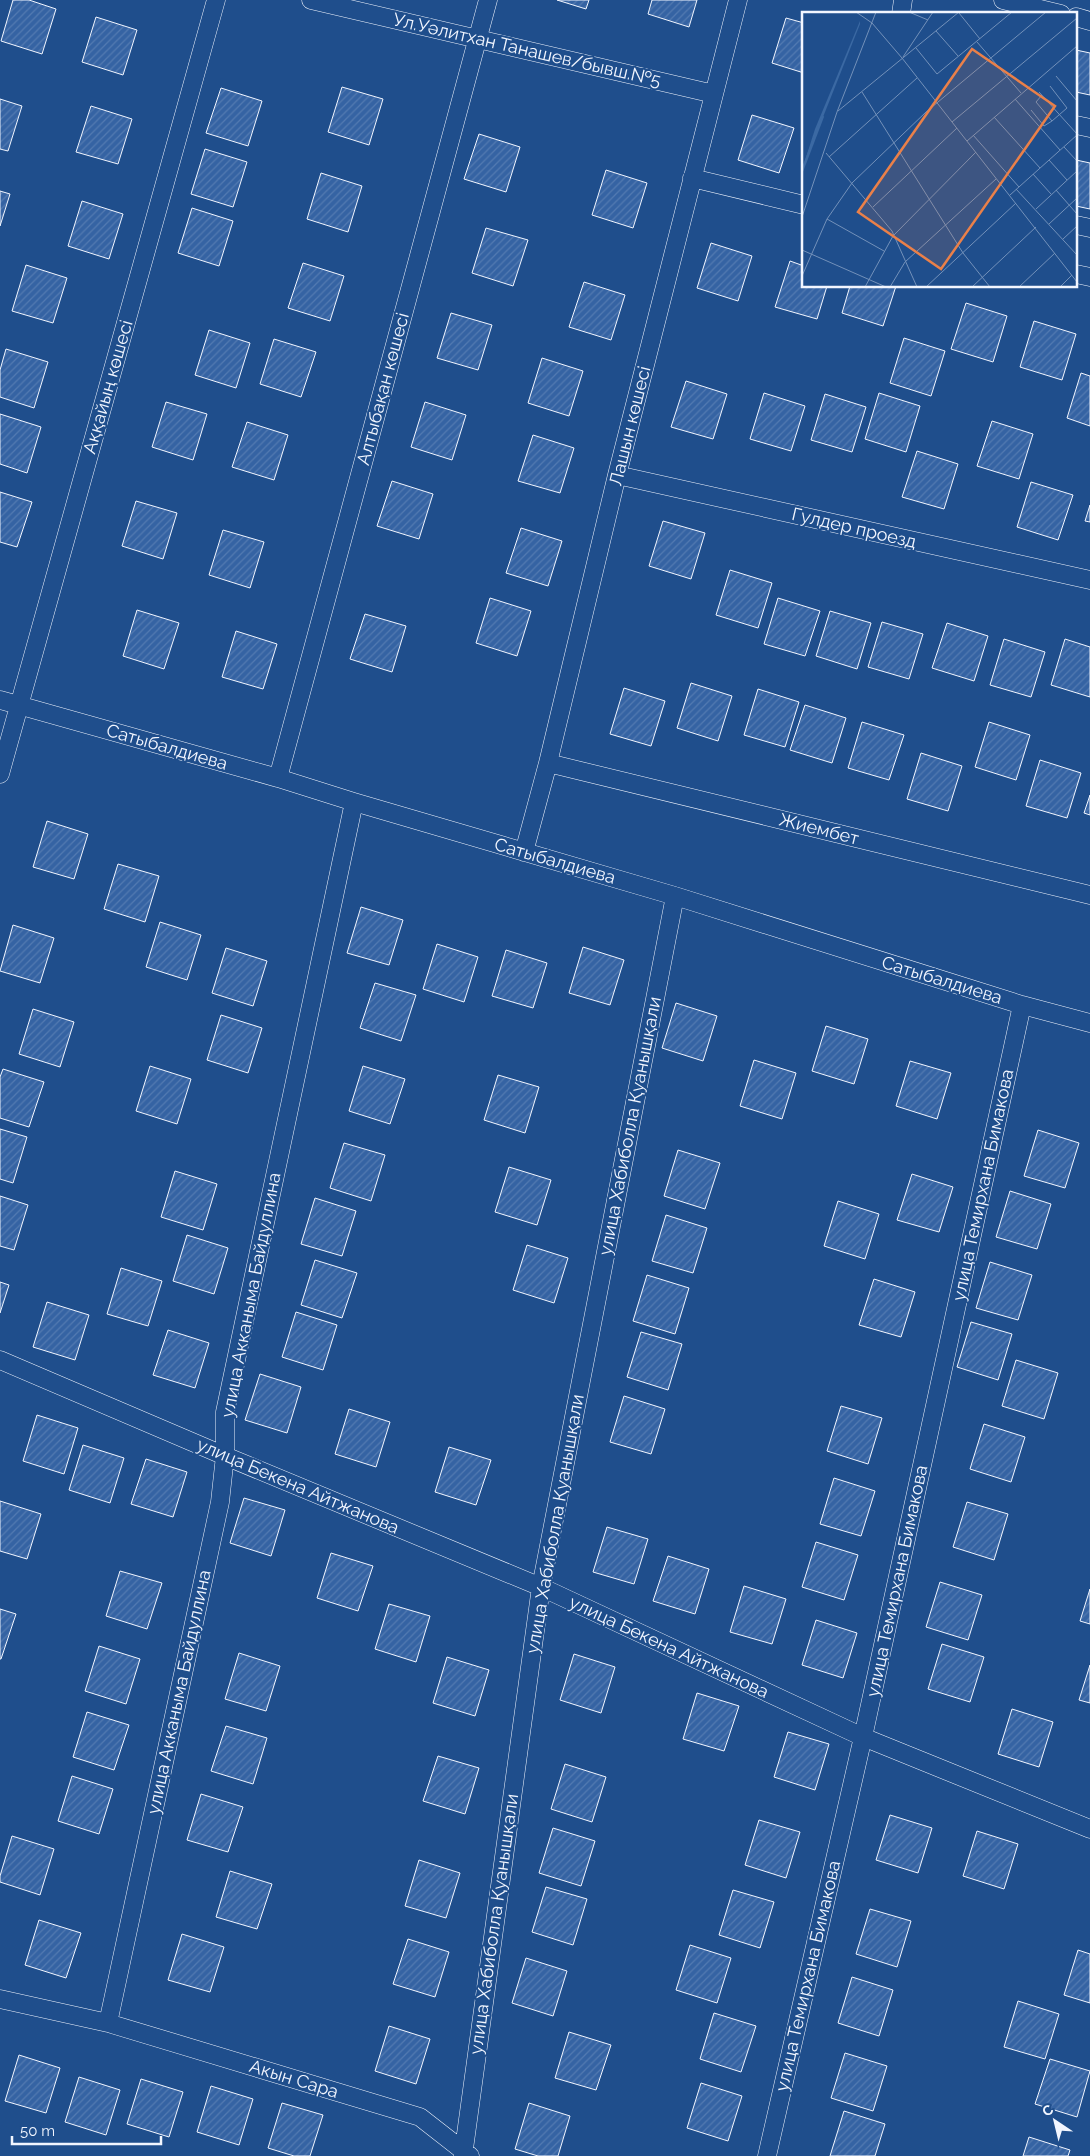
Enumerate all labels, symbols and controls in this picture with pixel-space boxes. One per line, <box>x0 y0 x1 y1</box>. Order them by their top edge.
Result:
street label: Ул.Уәлитхан Танашев/бывш.№5 <box>391 8 663 91</box>
inset map <box>802 12 1078 288</box>
street label: Алтыбақан көшесі <box>352 310 413 467</box>
street label: Аққайың көшесі <box>78 318 137 456</box>
street label: Лашын көшесі <box>604 364 655 488</box>
street label: Гулдер проезд <box>790 503 918 552</box>
street label: Сатыбалдиева <box>104 719 230 774</box>
street label: Жиембет <box>777 808 862 849</box>
street label: Сатыбалдиева <box>492 833 618 888</box>
street label: Сатыбалдиева <box>879 951 1005 1008</box>
street label: улица Хабиболла Қуанышқали <box>594 995 665 1257</box>
street label: улица Темирхана Бимакова <box>948 1067 1017 1303</box>
street label: улица Акканыма Байдуллина <box>216 1171 285 1419</box>
street label: улица Хабиболла Қуанышқали <box>521 1393 588 1655</box>
street label: улица Бекена Айтжанова <box>194 1433 402 1538</box>
street label: улица Темирхана Бимакова <box>862 1463 931 1699</box>
street label: улица Акканыма Байдуллина <box>142 1568 215 1816</box>
street label: улица Бекена Айтжанова <box>566 1591 772 1702</box>
street label: улица Хабиболла Қуанышқали <box>465 1792 522 2056</box>
street label: улица Темирхана Бимакова <box>771 1858 844 2093</box>
street label: Акын Сара <box>247 2055 341 2102</box>
north arrow <box>1030 2096 1080 2146</box>
text: С <box>1039 2101 1056 2120</box>
scale bar <box>12 2114 161 2146</box>
text: 50 m <box>20 2122 55 2140</box>

